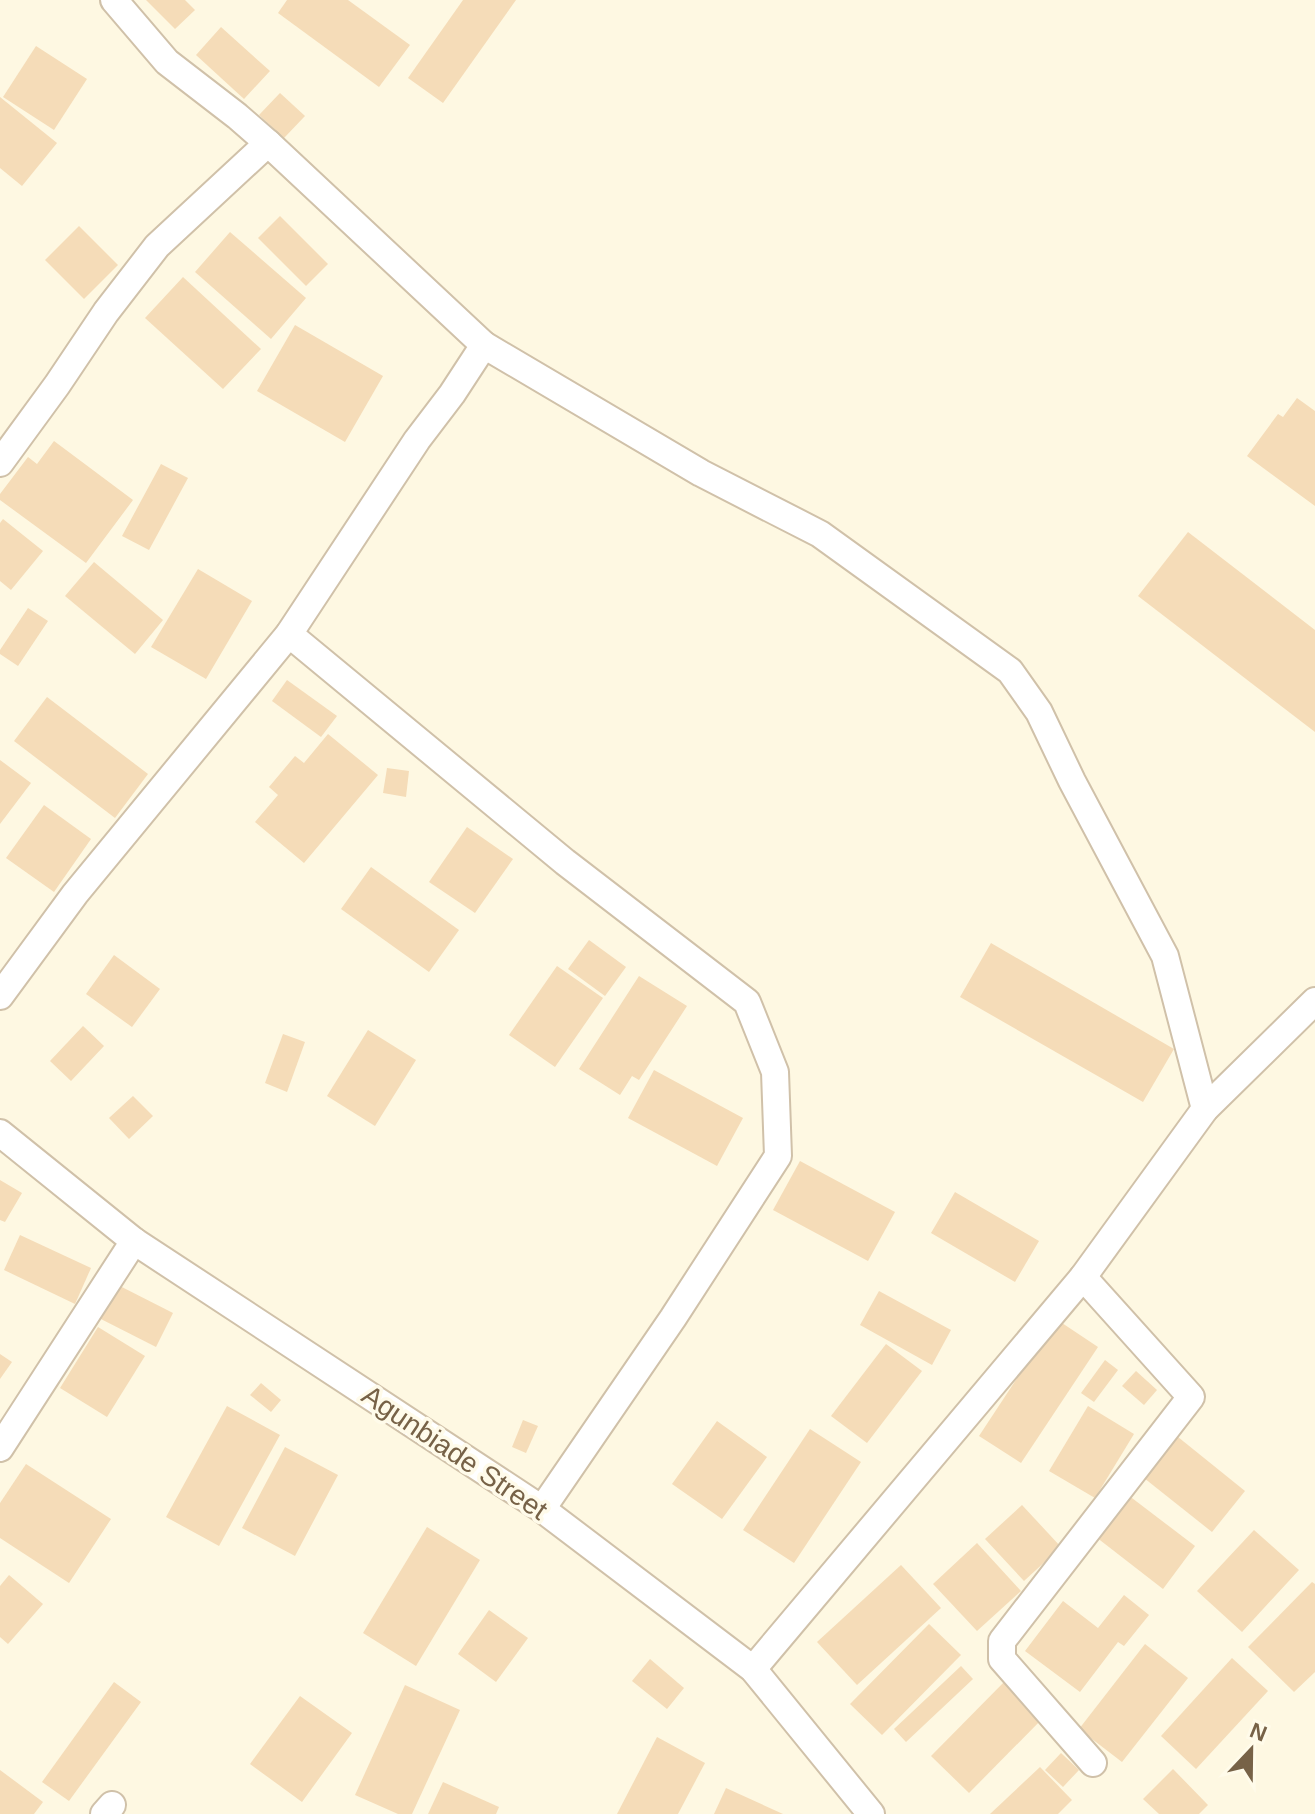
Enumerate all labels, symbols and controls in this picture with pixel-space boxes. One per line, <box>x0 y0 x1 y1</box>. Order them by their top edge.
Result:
street label: Agunbiade Street <box>356 1379 553 1526</box>
north arrow <box>1211 1710 1291 1790</box>
text: N <box>1246 1717 1270 1746</box>

